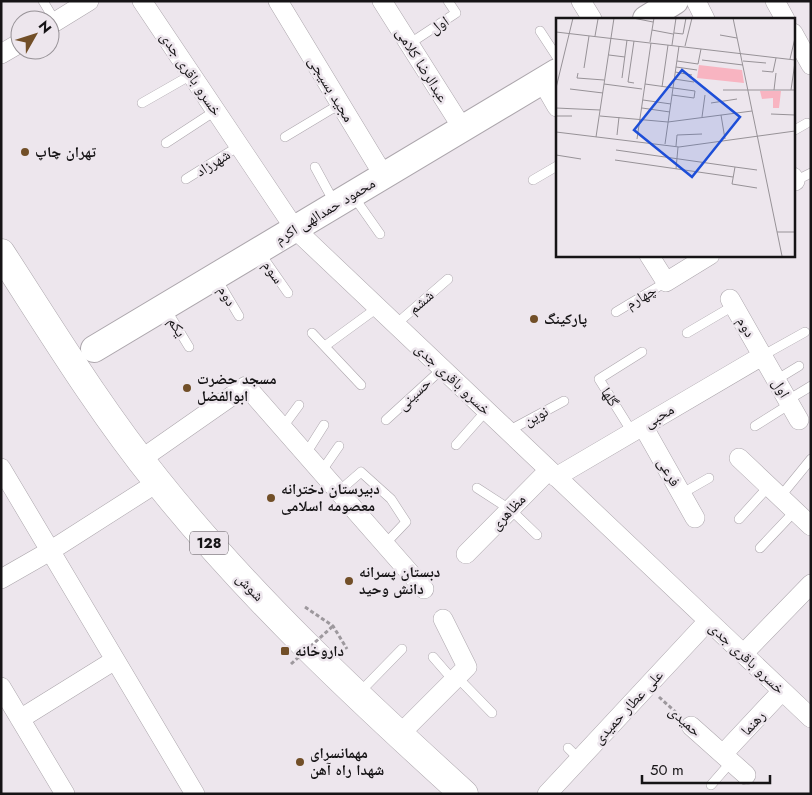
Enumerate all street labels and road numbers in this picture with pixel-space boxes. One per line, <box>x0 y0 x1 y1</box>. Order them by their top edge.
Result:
street label: اول <box>425 10 453 40</box>
street label: عبدالرضا کلامی <box>390 23 454 107</box>
street label: خسرو باقری جدی <box>155 28 228 121</box>
street label: مجید بسیجی <box>303 52 359 126</box>
street label: شهرزاد <box>191 144 235 182</box>
street label: محمود حمدالهی اکرم <box>270 172 380 250</box>
street label: سوم <box>257 256 289 288</box>
street label: چهارم <box>622 279 661 315</box>
street label: دوم <box>212 282 242 310</box>
street label: ششم <box>403 285 439 319</box>
street label: یکم <box>162 313 192 341</box>
street label: دوم <box>731 313 761 341</box>
street label: خسرو باقری جدی <box>410 338 496 420</box>
street label: حسینی <box>392 372 436 416</box>
street label: اول <box>767 374 795 402</box>
street label: گلها <box>596 383 625 411</box>
street label: محبی <box>640 399 678 433</box>
street label: نوین <box>520 400 552 432</box>
street label: فرعی <box>652 453 686 491</box>
street label: مظاهری <box>485 489 531 535</box>
road number: 128 <box>190 532 228 554</box>
street label: شوش <box>231 568 269 606</box>
street label: خسرو باقری جدی <box>704 617 790 699</box>
street label: علی عطار حمیدی <box>588 665 669 749</box>
street label: حمیدی <box>664 700 707 742</box>
street label: رهنما <box>735 705 771 741</box>

